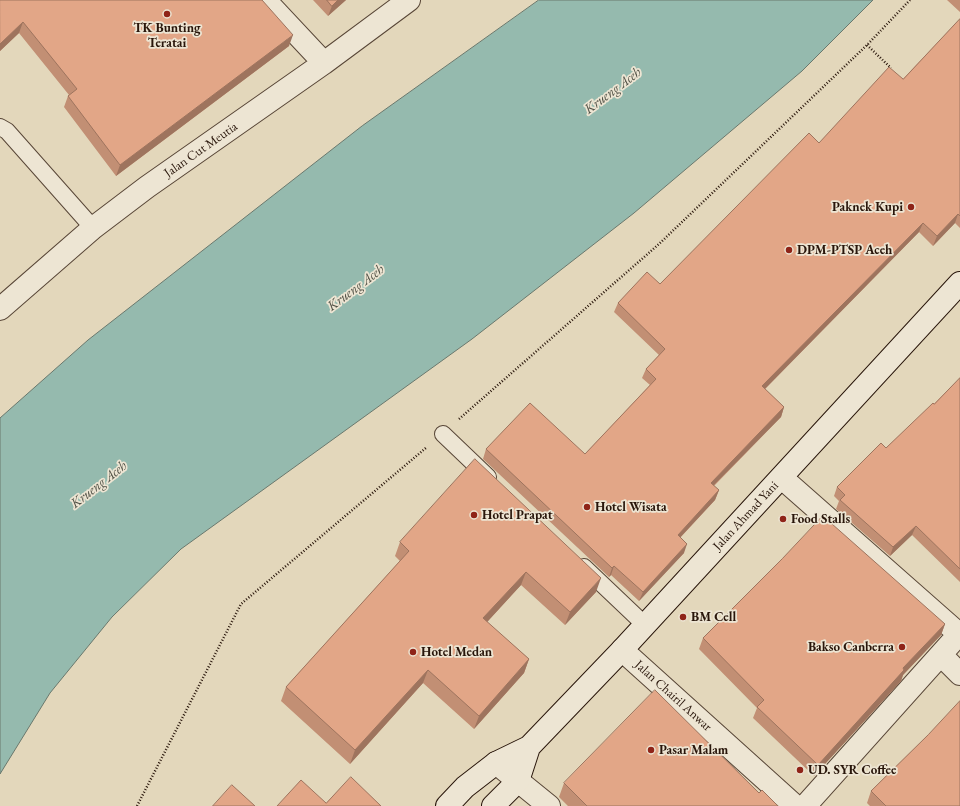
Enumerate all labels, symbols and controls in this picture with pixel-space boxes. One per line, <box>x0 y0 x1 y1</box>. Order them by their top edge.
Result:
marker: TK Bunting Teratai <box>162 9 172 19</box>
place label: TK Bunting Teratai <box>133 20 201 51</box>
water label: Krueng Aceh <box>581 64 645 118</box>
street label: Jalan Cut Meutia <box>161 119 241 181</box>
place label: Paknek Kupi <box>832 199 903 215</box>
marker: Paknek Kupi <box>906 202 916 212</box>
place label: DPM-PTSP Aceh <box>797 242 892 258</box>
marker: DPM-PTSP Aceh <box>784 245 794 255</box>
water label: Krueng Aceh <box>324 261 388 315</box>
water label: Krueng Aceh <box>67 458 131 512</box>
street label: Jalan Ahmad Yani <box>710 478 782 554</box>
place label: Hotel Wisata <box>595 499 667 515</box>
marker: Hotel Wisata <box>582 502 592 512</box>
place label: Hotel Prapat <box>482 507 553 523</box>
marker: Hotel Prapat <box>469 510 479 520</box>
place label: Food Stalls <box>791 511 850 527</box>
marker: Food Stalls <box>778 514 788 524</box>
place label: BM Cell <box>691 609 736 625</box>
marker: BM Cell <box>678 612 688 622</box>
place label: Bakso Canberra <box>808 639 894 655</box>
marker: Bakso Canberra <box>897 642 907 652</box>
place label: Hotel Medan <box>421 644 492 660</box>
marker: Hotel Medan <box>408 647 418 657</box>
street label: Jalan Chairil Anwar <box>631 657 715 735</box>
place label: Pasar Malam <box>659 742 728 758</box>
marker: Pasar Malam <box>646 745 656 755</box>
place label: UD. SYR Coffee <box>808 762 896 778</box>
marker: UD. SYR Coffee <box>795 765 805 775</box>

